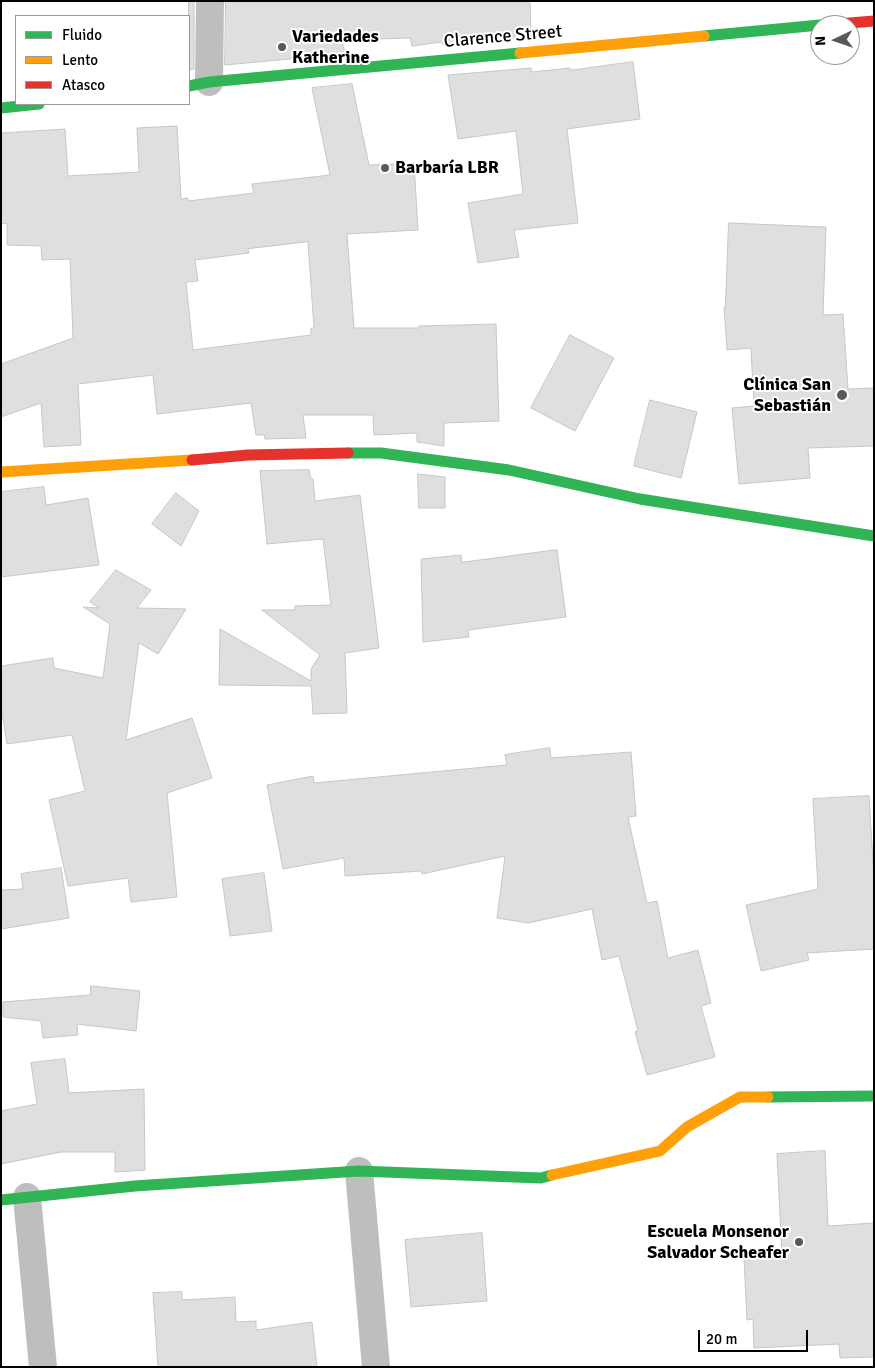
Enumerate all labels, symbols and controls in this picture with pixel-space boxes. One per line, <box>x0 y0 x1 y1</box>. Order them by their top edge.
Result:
legend <box>15 15 190 105</box>
north arrow <box>810 15 860 65</box>
street label: Clarence Street <box>443 21 563 53</box>
text: Fluido <box>62 26 102 44</box>
place label: Variedades Katherine <box>292 26 379 68</box>
text: N <box>812 35 829 46</box>
marker: Variedades Katherine <box>276 41 288 53</box>
text: Lento <box>62 51 98 69</box>
text: Atasco <box>62 76 105 94</box>
place label: Barbaría LBR <box>395 157 499 179</box>
marker: Barbaría LBR <box>379 162 391 174</box>
place label: Clínica San Sebastián <box>743 374 831 416</box>
marker: Clínica San Sebastián <box>835 388 849 402</box>
place label: Escuela Monsenor Salvador Scheafer <box>647 1221 789 1264</box>
marker: Escuela Monsenor Salvador Scheafer <box>793 1236 805 1248</box>
scale bar <box>700 1320 810 1352</box>
text: 20 m <box>706 1330 737 1348</box>

